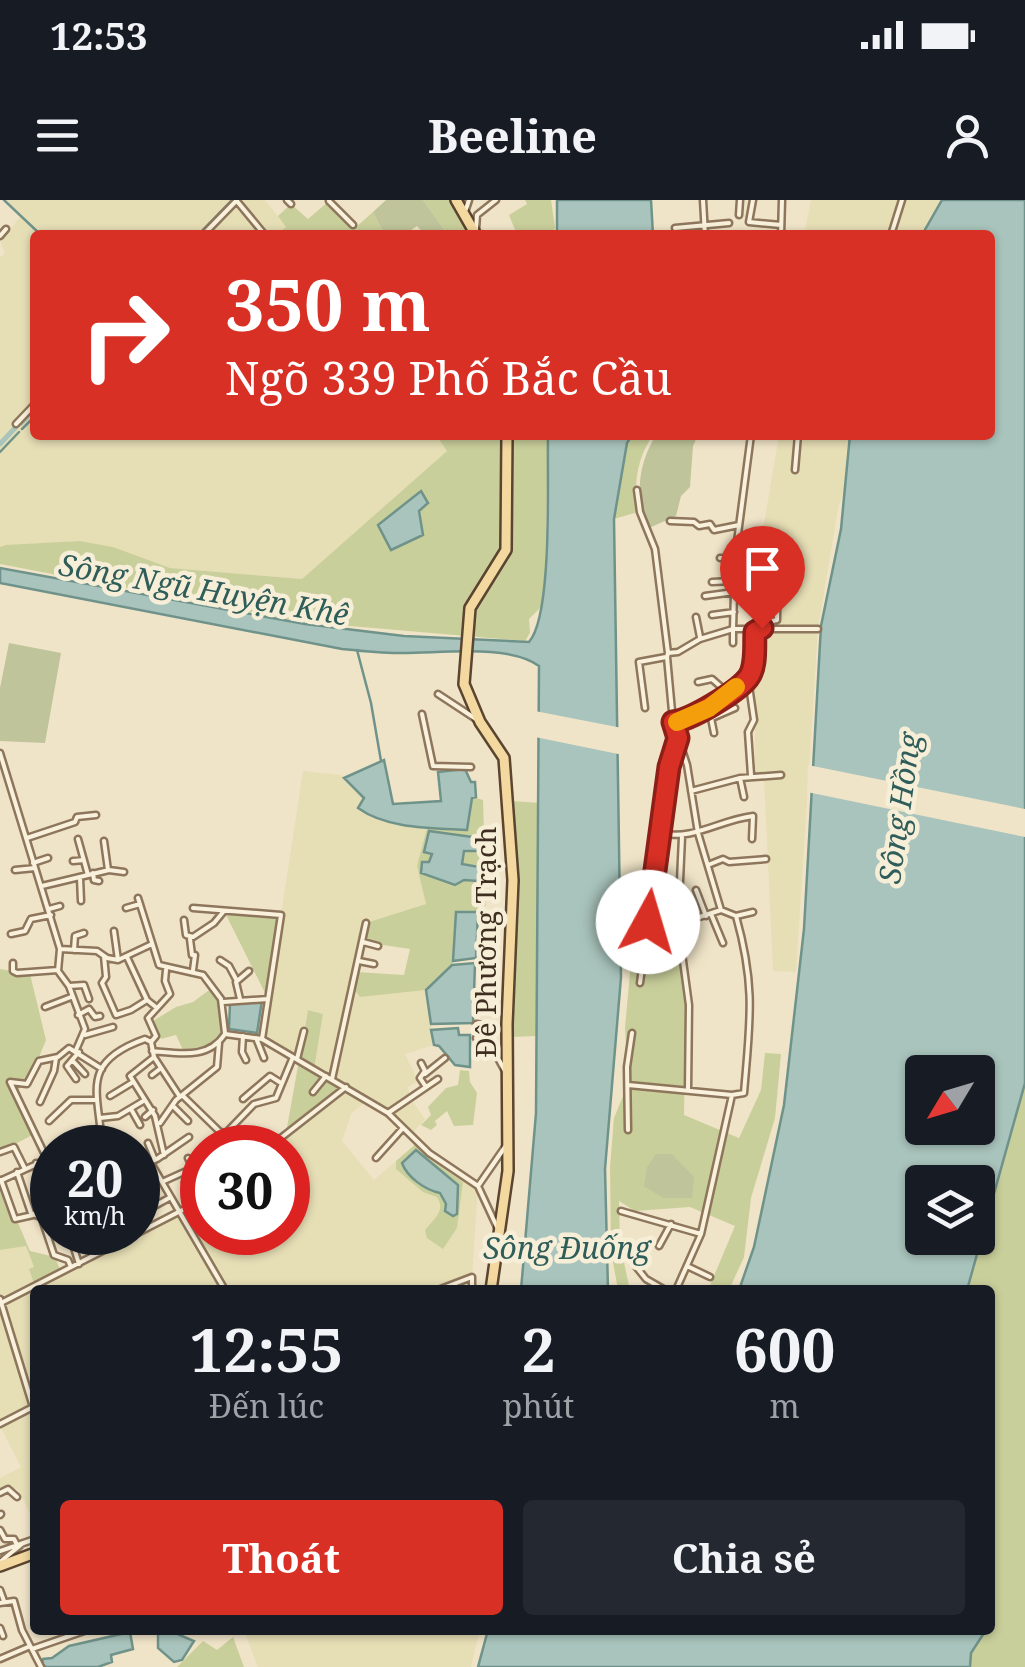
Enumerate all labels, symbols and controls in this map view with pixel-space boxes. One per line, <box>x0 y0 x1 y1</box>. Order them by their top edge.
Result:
text: 12:53 <box>50 9 147 61</box>
text: Beeline <box>428 105 597 166</box>
icon: menu <box>30 108 85 163</box>
icon: person <box>940 108 995 163</box>
text: 350 m <box>225 256 431 352</box>
icon: right <box>60 270 190 400</box>
text: Ngõ 339 Phố Bắc Cầu <box>225 347 672 408</box>
pin <box>720 526 805 629</box>
icon: arrive <box>735 541 790 596</box>
water label: Sông Ngũ Huyện Khê <box>56 543 352 635</box>
water label: Sông Hồng <box>868 729 930 886</box>
street label: Đê Phương Trạch <box>466 826 504 1058</box>
position arrow <box>596 870 700 974</box>
north arrow <box>905 1055 995 1145</box>
map controls <box>905 1055 995 1255</box>
speed limit sign: 30 <box>180 1125 310 1255</box>
text: 20 <box>67 1144 123 1212</box>
button: layers <box>905 1165 995 1255</box>
text: km/h <box>64 1198 126 1232</box>
water label: Sông Đuống <box>483 1227 652 1268</box>
text: 12:55 <box>189 1308 343 1390</box>
text: 2 <box>522 1308 556 1390</box>
text: 600 <box>734 1308 836 1390</box>
text: Đến lúc <box>209 1384 324 1427</box>
text: phút <box>503 1384 574 1427</box>
text: m <box>770 1384 800 1427</box>
button: Thoát <box>60 1500 503 1615</box>
button: Chia sẻ <box>523 1500 965 1615</box>

